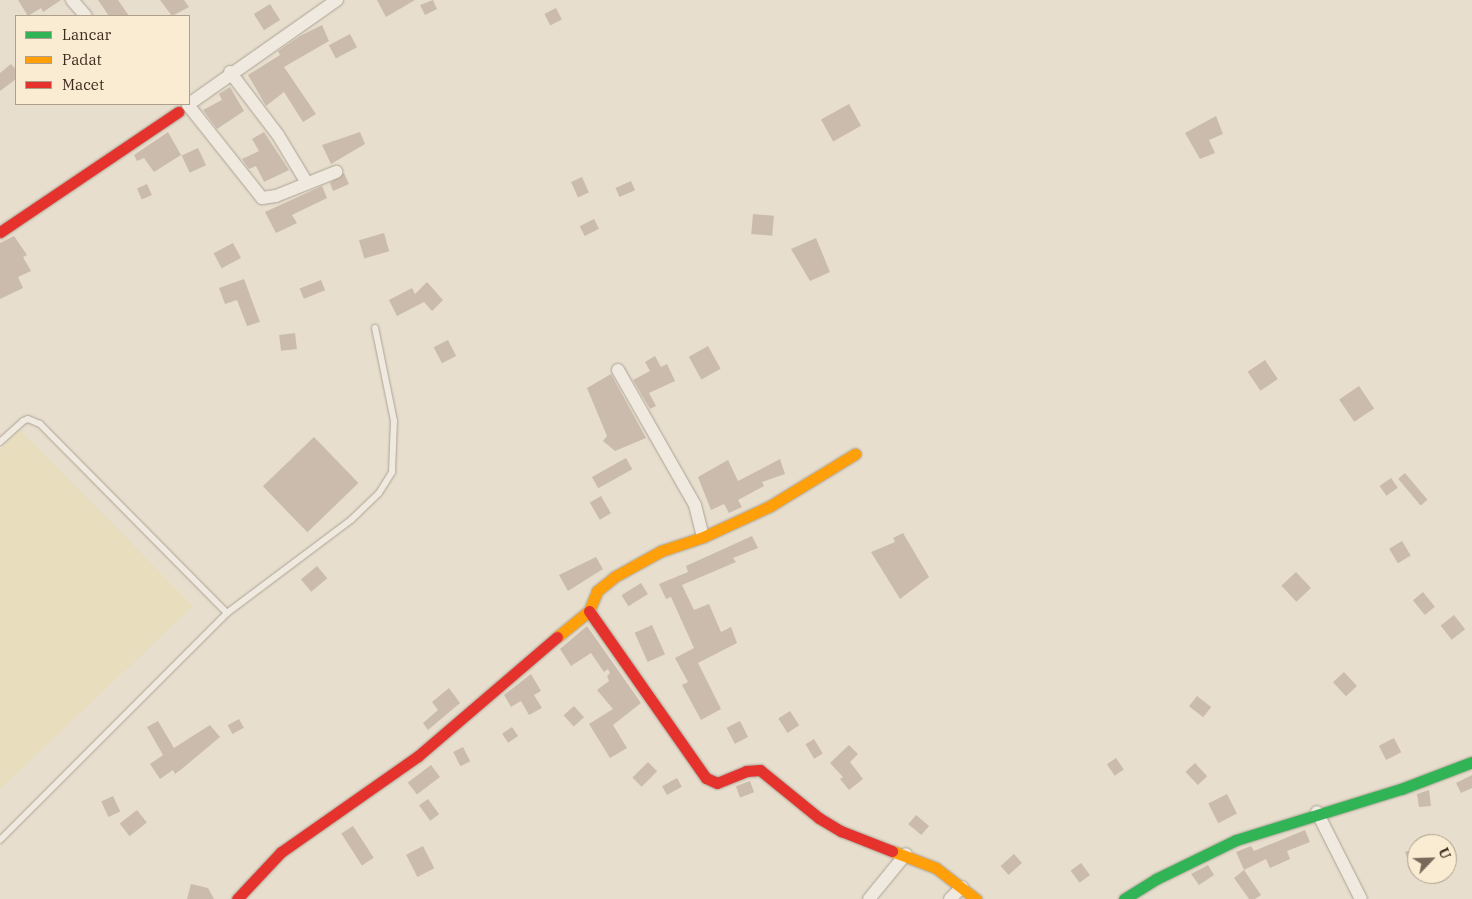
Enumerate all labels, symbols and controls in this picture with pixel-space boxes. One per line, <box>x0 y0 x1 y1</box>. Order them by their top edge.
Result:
legend <box>15 15 190 105</box>
text: Lancar <box>62 25 111 44</box>
text: Padat <box>62 50 102 69</box>
text: Macet <box>62 75 104 94</box>
north arrow <box>1407 834 1457 884</box>
text: U <box>1434 845 1455 862</box>

